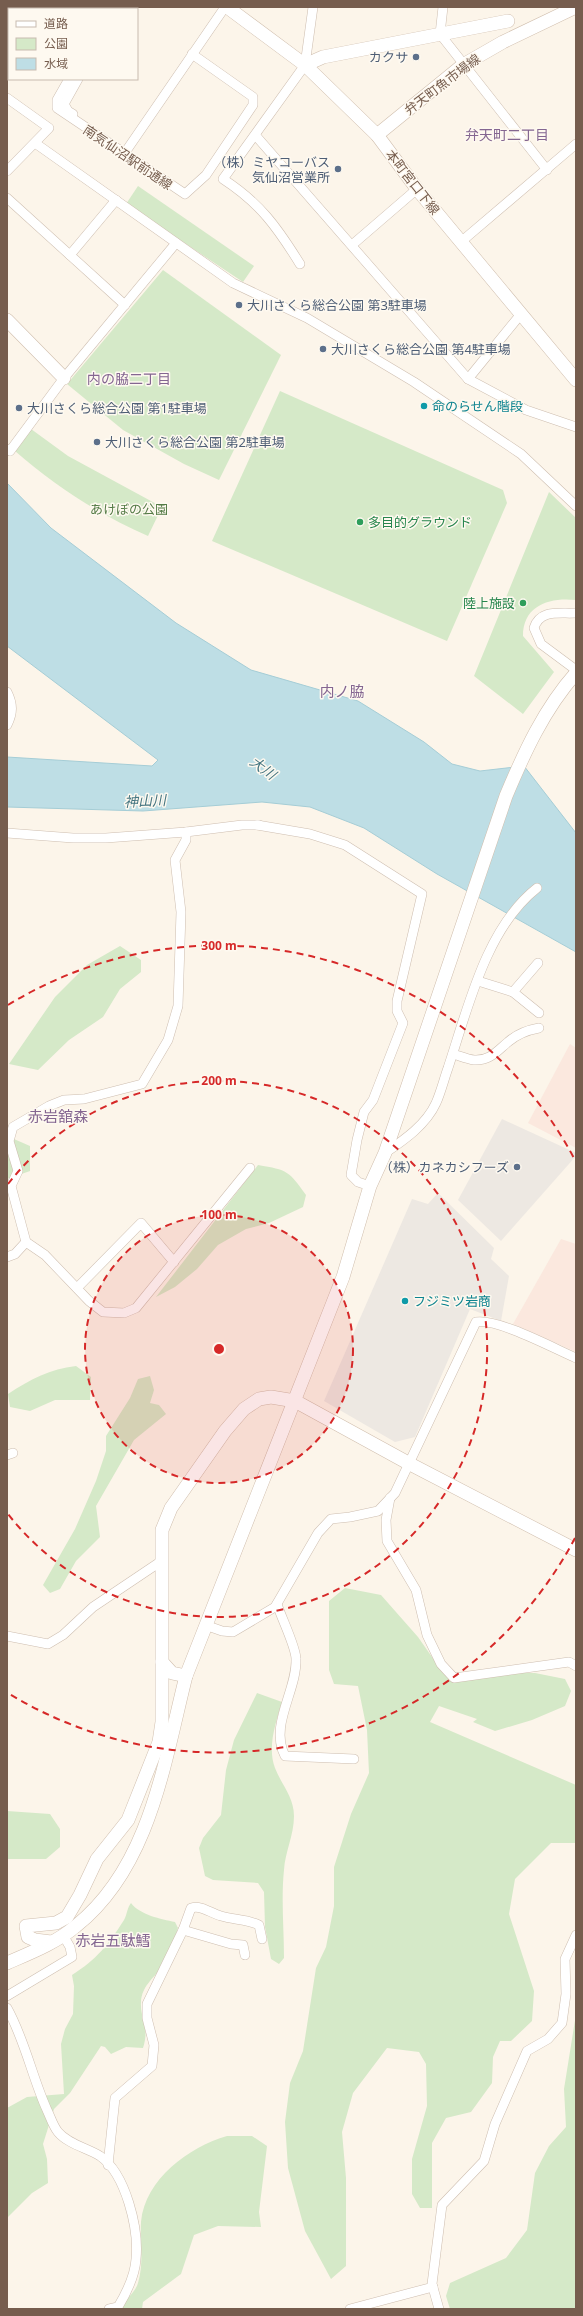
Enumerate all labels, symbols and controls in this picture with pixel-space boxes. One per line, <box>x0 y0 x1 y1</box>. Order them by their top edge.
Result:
legend <box>8 8 138 80</box>
text: 道路 <box>44 15 68 32</box>
text: 公園 <box>44 35 68 52</box>
place label: カクサ <box>369 48 408 66</box>
street label: 弁天町魚市場線 <box>400 49 484 119</box>
marker: カクサ <box>411 52 421 62</box>
text: 水域 <box>44 55 68 72</box>
street label: 南気仙沼駅前通線 <box>80 120 176 194</box>
district label: 弁天町二丁目 <box>465 125 549 144</box>
street label: 本町宮口下線 <box>382 146 444 218</box>
place label: （株）ミヤコーバス 気仙沼営業所 <box>213 153 330 186</box>
marker: （株）ミヤコーバス 気仙沼営業所 <box>333 164 343 174</box>
place label: 大川さくら総合公園 第3駐車場 <box>247 296 427 314</box>
marker: 大川さくら総合公園 第3駐車場 <box>234 300 244 310</box>
place label: 大川さくら総合公園 第4駐車場 <box>331 340 511 358</box>
marker: 大川さくら総合公園 第4駐車場 <box>318 344 328 354</box>
district label: 内の脇二丁目 <box>87 369 171 388</box>
place label: 命のらせん階段 <box>432 397 523 415</box>
place label: 大川さくら総合公園 第1駐車場 <box>27 399 207 417</box>
marker: 命のらせん階段 <box>419 401 429 411</box>
marker: 大川さくら総合公園 第1駐車場 <box>14 403 24 413</box>
place label: 大川さくら総合公園 第2駐車場 <box>105 433 285 451</box>
marker: 大川さくら総合公園 第2駐車場 <box>92 437 102 447</box>
park label: あけぼの公園 <box>90 500 168 518</box>
place label: 多目的グラウンド <box>368 513 472 531</box>
marker: 多目的グラウンド <box>355 517 365 527</box>
place label: 陸上施設 <box>463 594 515 612</box>
marker: 陸上施設 <box>518 598 528 608</box>
district label: 内ノ脇 <box>319 681 365 701</box>
water label: 大川 <box>246 752 282 785</box>
water label: 神山川 <box>124 790 168 811</box>
text: 300 m <box>201 937 237 954</box>
text: 200 m <box>201 1072 237 1089</box>
district label: 赤岩舘森 <box>28 1106 88 1126</box>
place label: （株）カネカシフーズ <box>380 1158 509 1176</box>
marker: （株）カネカシフーズ <box>512 1162 522 1172</box>
text: 100 m <box>201 1206 237 1223</box>
place label: フジミツ岩商 <box>413 1292 491 1310</box>
marker: フジミツ岩商 <box>400 1296 410 1306</box>
centre of rings <box>212 1342 226 1356</box>
district label: 赤岩五駄鱈 <box>75 1930 151 1950</box>

